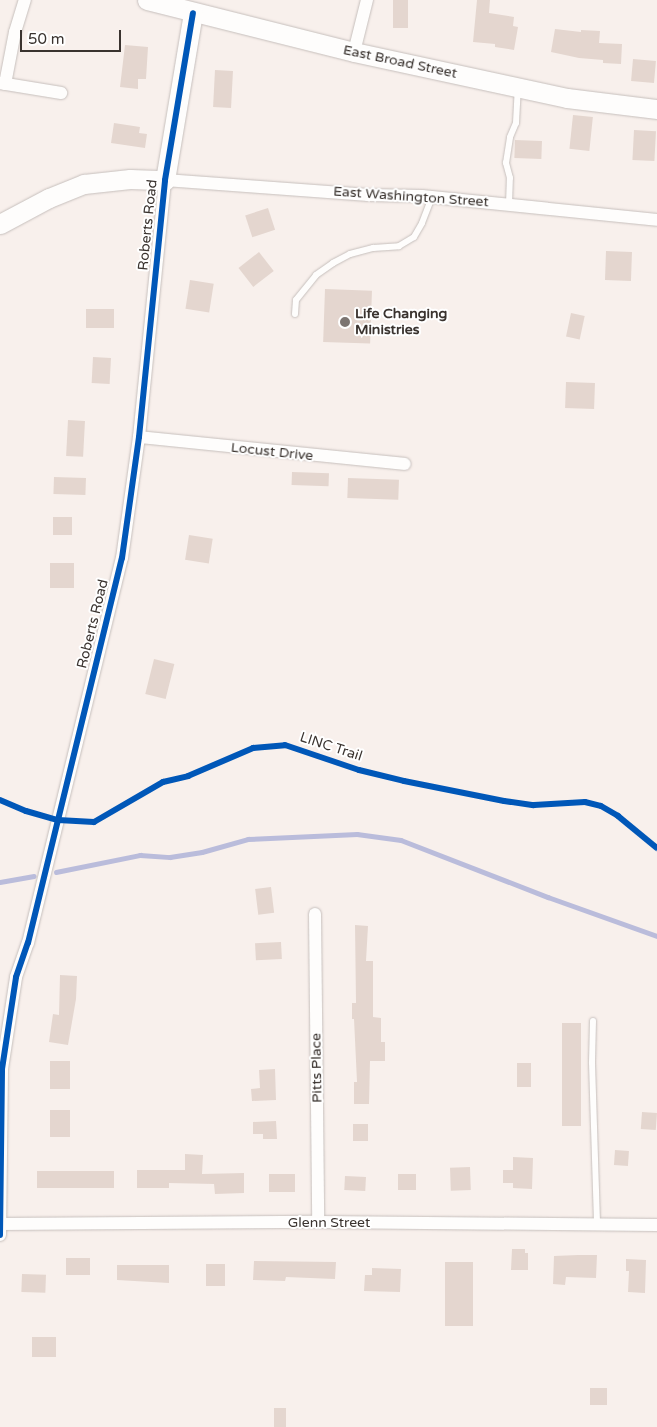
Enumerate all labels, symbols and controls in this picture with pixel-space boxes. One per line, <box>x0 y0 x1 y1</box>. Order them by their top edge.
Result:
scale bar <box>22 20 124 52</box>
text: 50 m <box>28 30 65 48</box>
street label: East Broad Street <box>342 42 458 82</box>
street label: Roberts Road <box>135 179 161 271</box>
street label: East Washington Street <box>333 183 489 211</box>
place label: Life Changing Ministries <box>355 306 447 338</box>
marker: Life Changing Ministries <box>339 316 351 328</box>
street label: Locust Drive <box>230 439 314 465</box>
street label: Roberts Road <box>74 578 112 670</box>
street label: LINC Trail <box>298 729 364 765</box>
street label: Pitts Place <box>308 1033 326 1103</box>
street label: Glenn Street <box>288 1215 370 1231</box>

